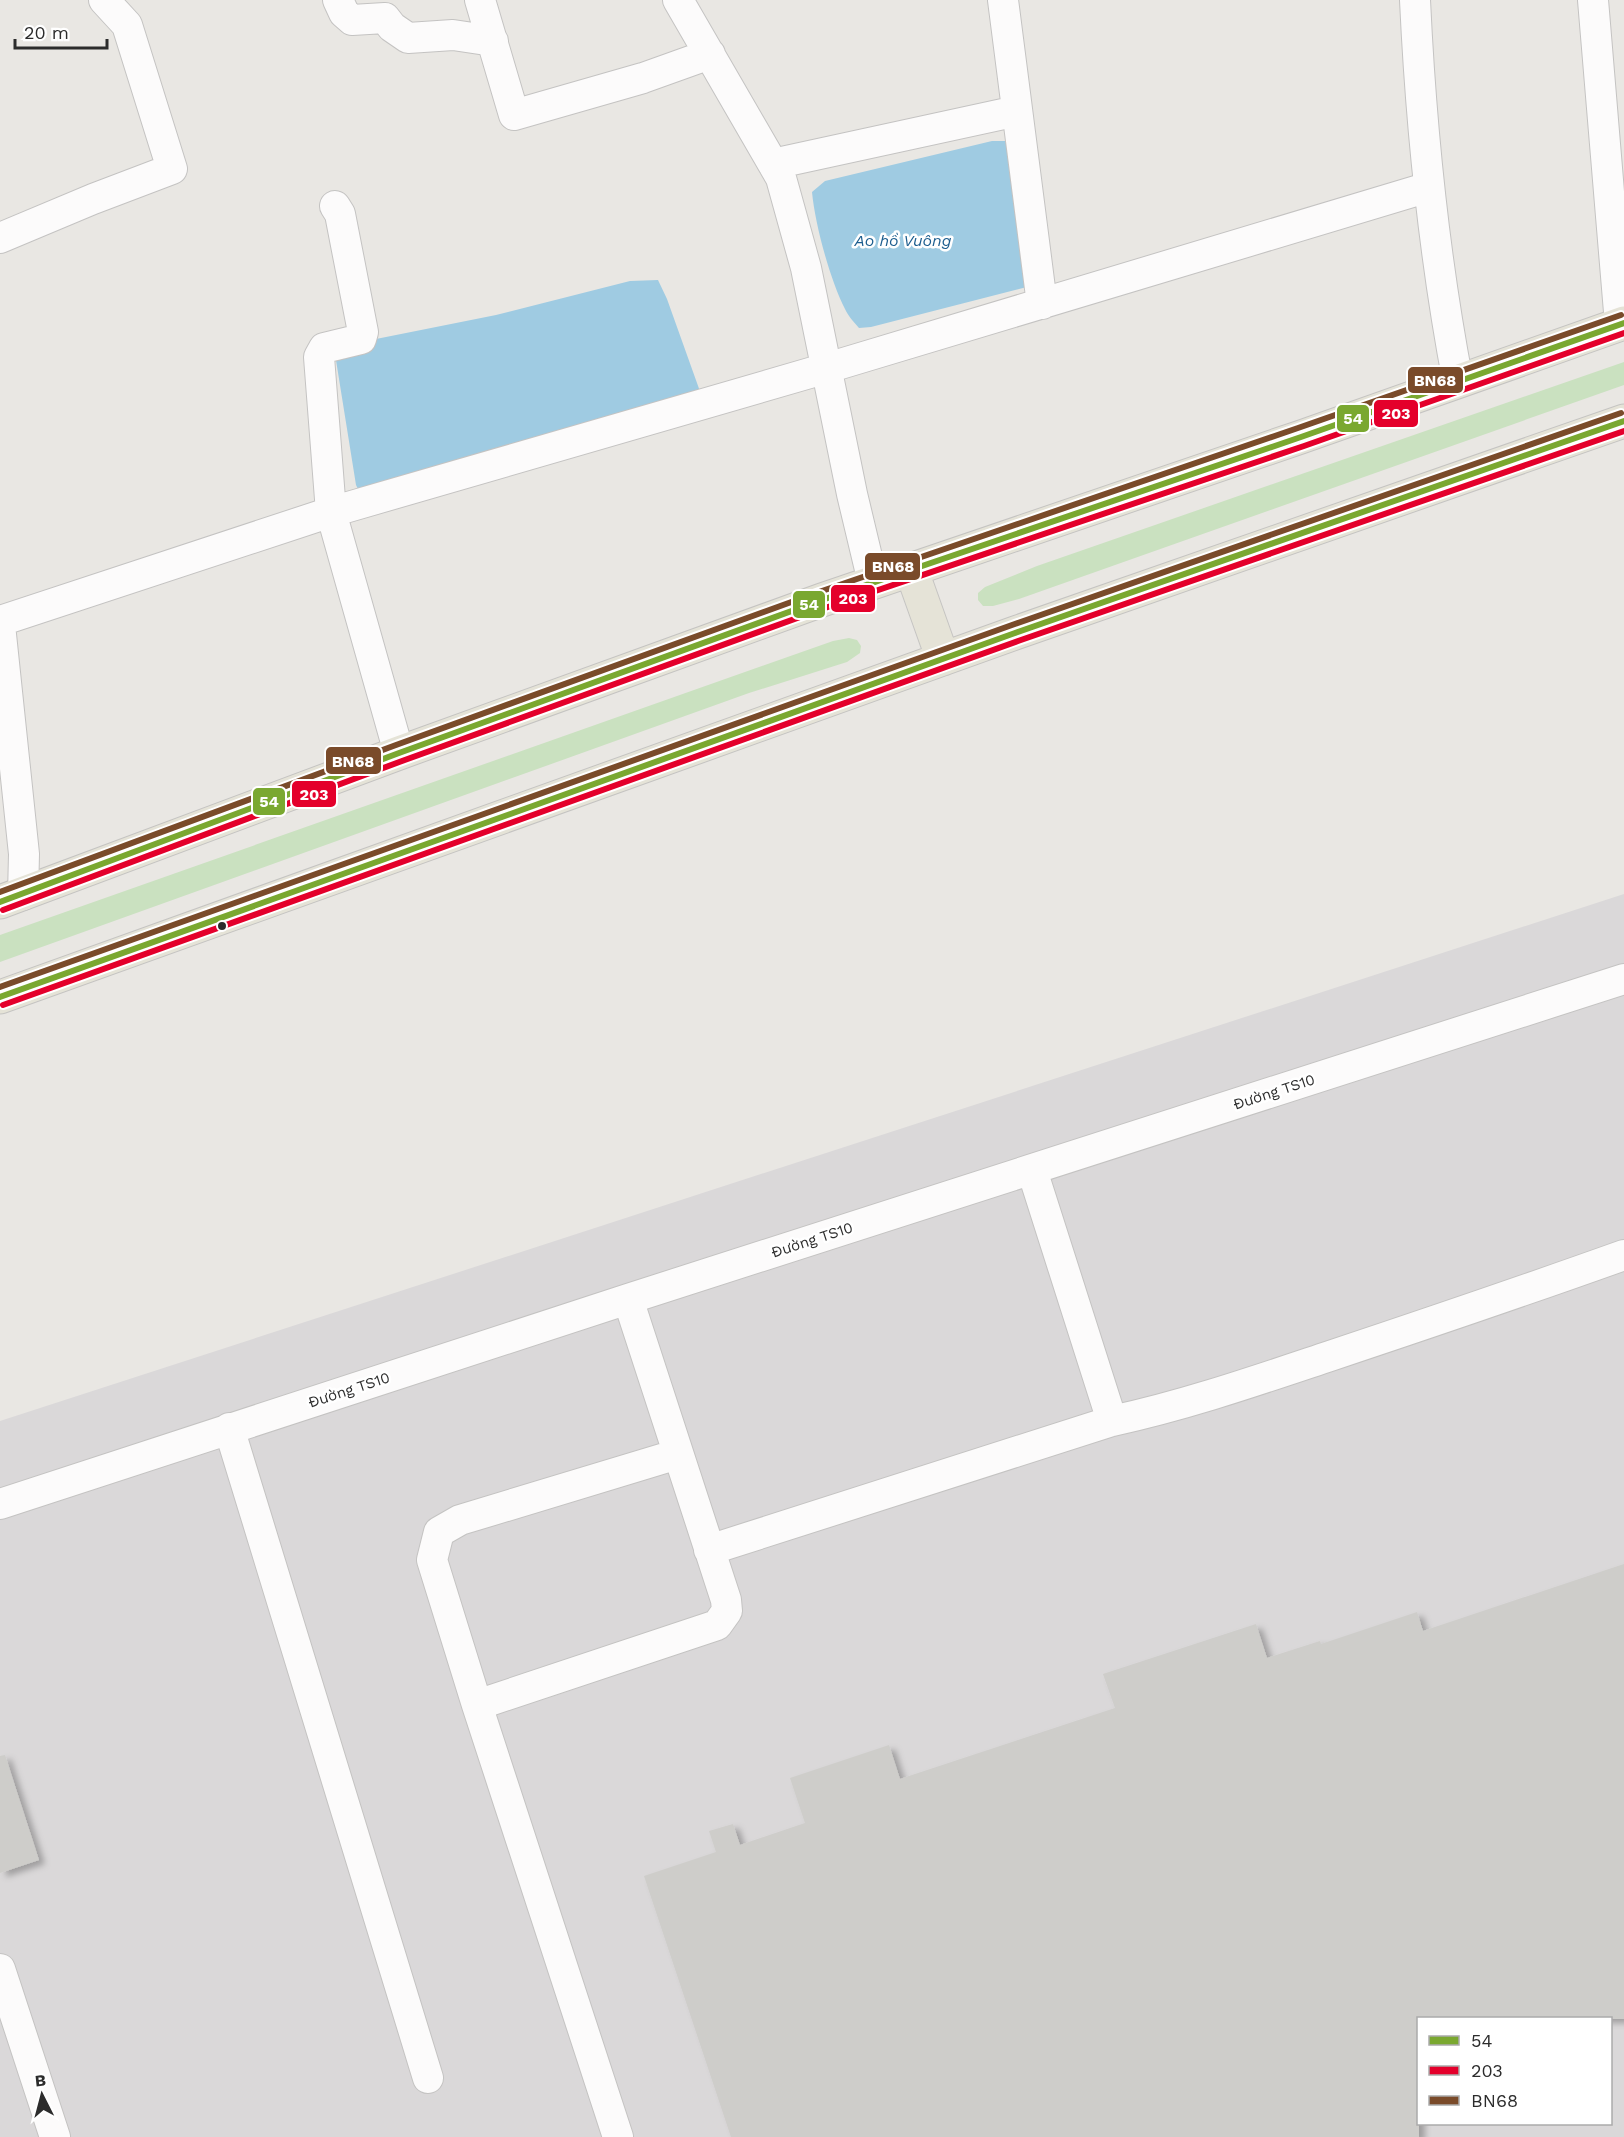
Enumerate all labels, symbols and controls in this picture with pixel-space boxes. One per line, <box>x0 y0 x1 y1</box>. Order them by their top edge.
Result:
scale bar <box>15 12 106 50</box>
text: 20 m <box>24 22 69 43</box>
water label: Ao hồ Vuông <box>854 231 952 250</box>
line badge: BN68 <box>1407 366 1464 394</box>
text: BN68 <box>1414 371 1456 390</box>
line badge: 203 <box>1373 399 1419 428</box>
line badge: 54 <box>1336 404 1370 433</box>
text: 203 <box>1381 404 1411 423</box>
text: 54 <box>1343 409 1363 428</box>
line badge: BN68 <box>864 552 921 581</box>
text: BN68 <box>872 557 914 576</box>
line badge: 203 <box>830 584 876 613</box>
text: 203 <box>838 589 868 608</box>
line badge: 54 <box>792 590 826 619</box>
text: 54 <box>799 595 819 614</box>
line badge: BN68 <box>325 746 382 775</box>
text: BN68 <box>332 752 374 771</box>
line badge: 203 <box>291 780 337 808</box>
text: 203 <box>299 785 329 804</box>
line badge: 54 <box>252 787 286 816</box>
text: 54 <box>259 792 279 811</box>
unlabelled marker <box>216 920 228 932</box>
street label: Đường TS10 <box>1231 1070 1317 1114</box>
street label: Đường TS10 <box>769 1218 855 1262</box>
street label: Đường TS10 <box>306 1368 392 1412</box>
legend <box>1417 2017 1612 2125</box>
text: 54 <box>1471 2030 1492 2051</box>
text: 203 <box>1471 2060 1503 2081</box>
north arrow <box>12 2065 72 2125</box>
text: B <box>34 2071 47 2091</box>
text: BN68 <box>1471 2090 1518 2111</box>

